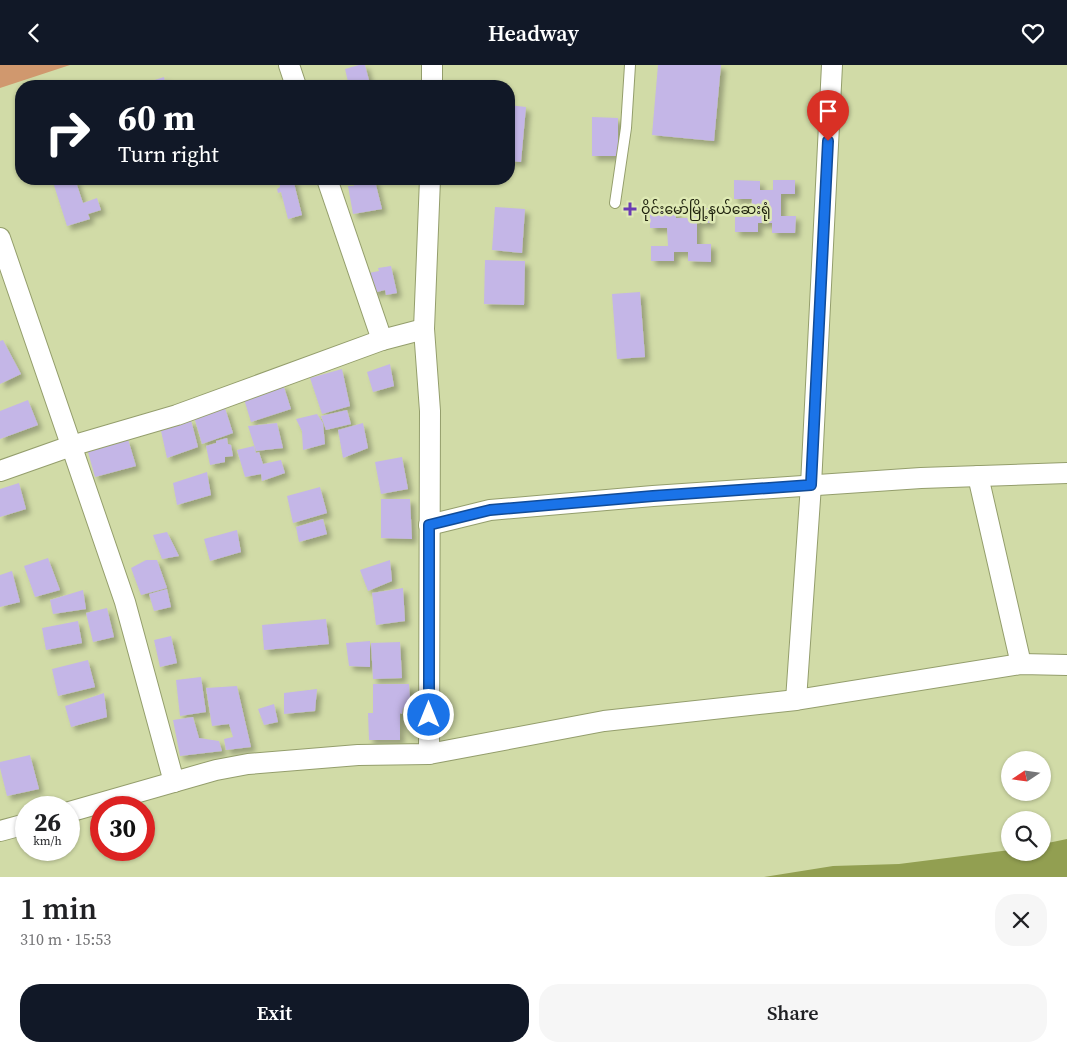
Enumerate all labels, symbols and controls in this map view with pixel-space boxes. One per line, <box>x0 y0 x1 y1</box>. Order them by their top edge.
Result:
text: Headway <box>488 18 579 48</box>
icon: back <box>20 19 48 47</box>
icon: heart <box>1019 19 1047 47</box>
pin <box>807 90 849 141</box>
text: 60 m <box>118 94 195 142</box>
icon: arrive <box>814 97 842 125</box>
icon: right <box>35 100 100 165</box>
text: Turn right <box>118 139 219 169</box>
place label: ဝိုင်းမော်မြို့နယ်ဆေးရုံ <box>641 199 771 221</box>
marker: ဝိုင်းမော်မြို့နယ်ဆေးရုံ <box>623 202 637 216</box>
position arrow <box>402 688 454 740</box>
north arrow <box>1001 751 1051 801</box>
map controls <box>1001 751 1051 861</box>
speed limit sign: 30 <box>90 796 155 861</box>
text: 26 <box>34 805 61 839</box>
button: search <box>1001 811 1051 861</box>
text: km/h <box>33 833 62 849</box>
text: 1 min <box>20 888 97 929</box>
button: close <box>995 894 1047 946</box>
text: 310 m · 15:53 <box>20 928 111 950</box>
button: Exit <box>20 984 529 1042</box>
button: Share <box>539 984 1047 1042</box>

